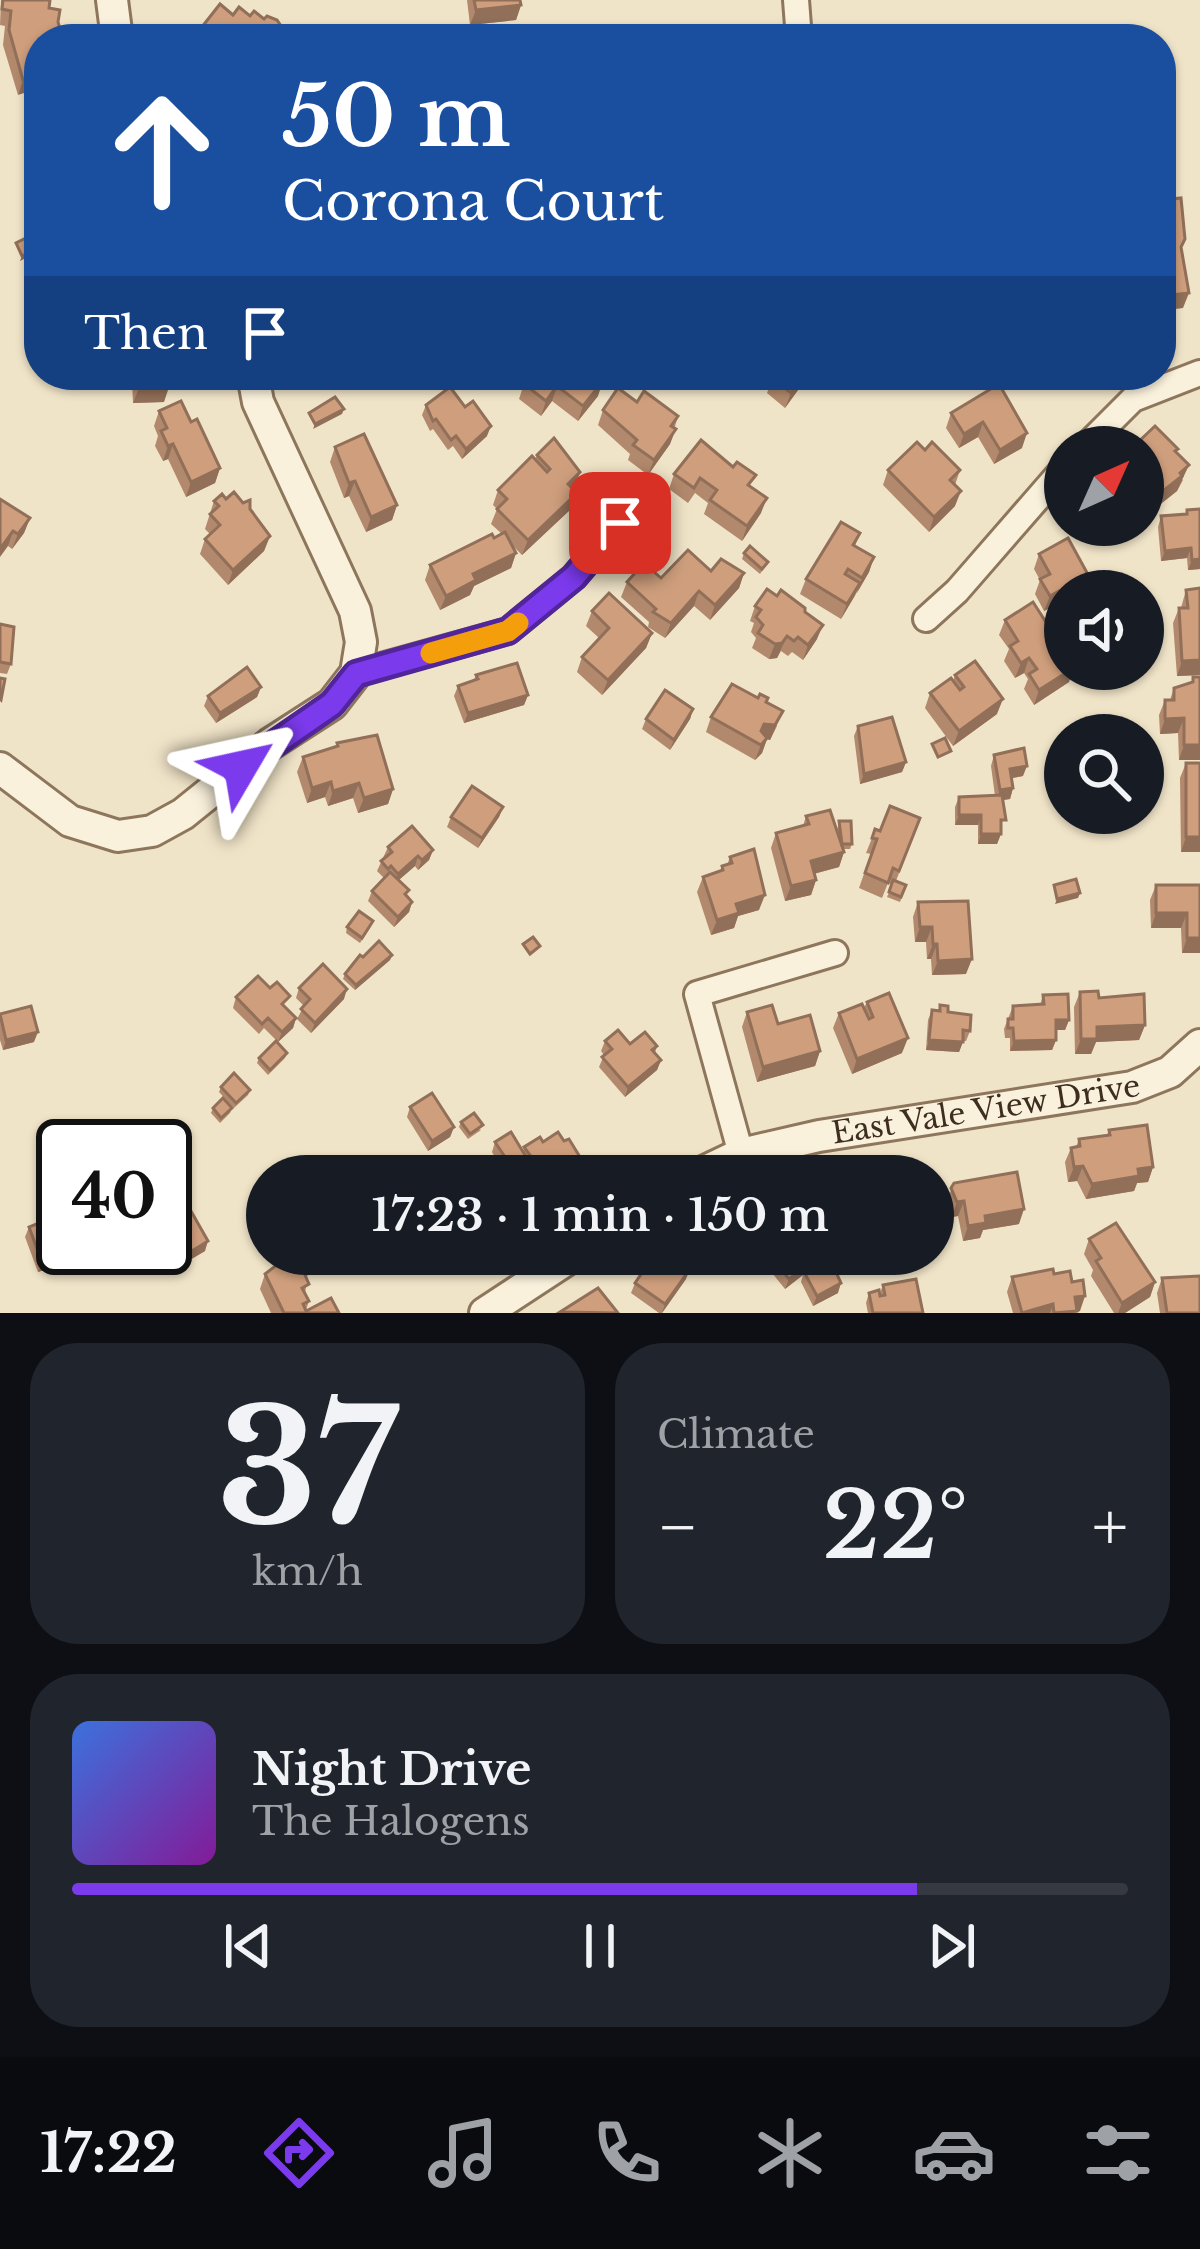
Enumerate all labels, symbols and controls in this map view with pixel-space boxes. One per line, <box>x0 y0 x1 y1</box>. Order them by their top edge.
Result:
text: 50 m <box>282 65 511 169</box>
icon: ahead <box>84 72 240 228</box>
text: Corona Court <box>282 168 664 235</box>
icon: arrive <box>232 300 298 366</box>
text: Then <box>84 305 208 361</box>
north arrow <box>1044 426 1164 546</box>
map controls <box>1044 426 1164 834</box>
pin <box>569 472 671 574</box>
icon: arrive <box>587 490 653 556</box>
button: sound <box>1044 570 1164 690</box>
position arrow <box>178 704 304 830</box>
button: search <box>1044 714 1164 834</box>
street label: East Vale View Drive <box>829 1067 1143 1152</box>
speed limit sign: 40 <box>36 1119 192 1275</box>
text: 17:23 · 1 min · 150 m <box>371 1187 829 1243</box>
text: 37 <box>218 1372 397 1565</box>
text: Climate <box>657 1410 815 1459</box>
text: 22° <box>822 1471 968 1582</box>
text: − <box>657 1486 699 1568</box>
text: + <box>1092 1486 1128 1568</box>
text: km/h <box>252 1547 363 1596</box>
text: Night Drive <box>252 1741 532 1797</box>
text: The Halogens <box>252 1797 530 1846</box>
icon: previous <box>215 1913 281 1979</box>
icon: pause <box>567 1913 633 1979</box>
icon: next <box>919 1913 985 1979</box>
icon: directions <box>257 2111 341 2195</box>
icon: music <box>421 2111 505 2195</box>
icon: phone <box>585 2111 669 2195</box>
icon: climate <box>748 2111 832 2195</box>
icon: car <box>912 2111 996 2195</box>
icon: filters <box>1076 2111 1160 2195</box>
text: 17:22 <box>40 2120 177 2187</box>

